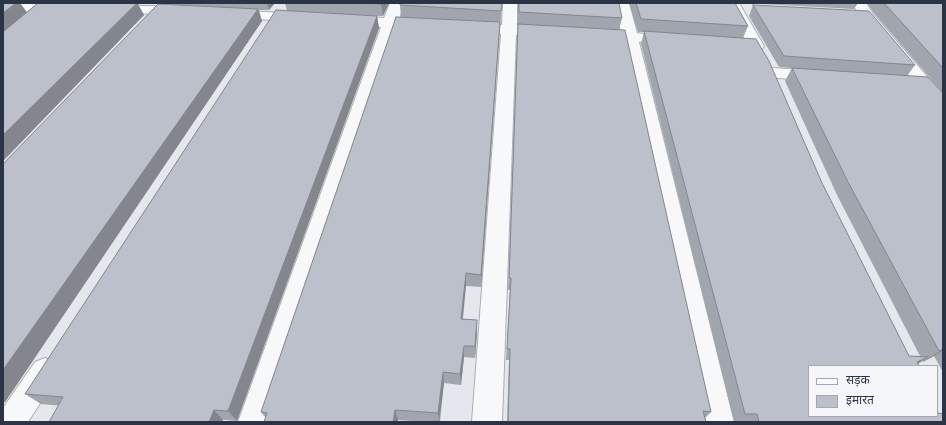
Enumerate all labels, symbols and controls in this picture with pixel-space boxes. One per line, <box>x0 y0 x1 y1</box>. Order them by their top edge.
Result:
legend <box>808 365 938 417</box>
text: सड़क <box>846 373 870 387</box>
text: इमारत <box>846 393 874 407</box>

